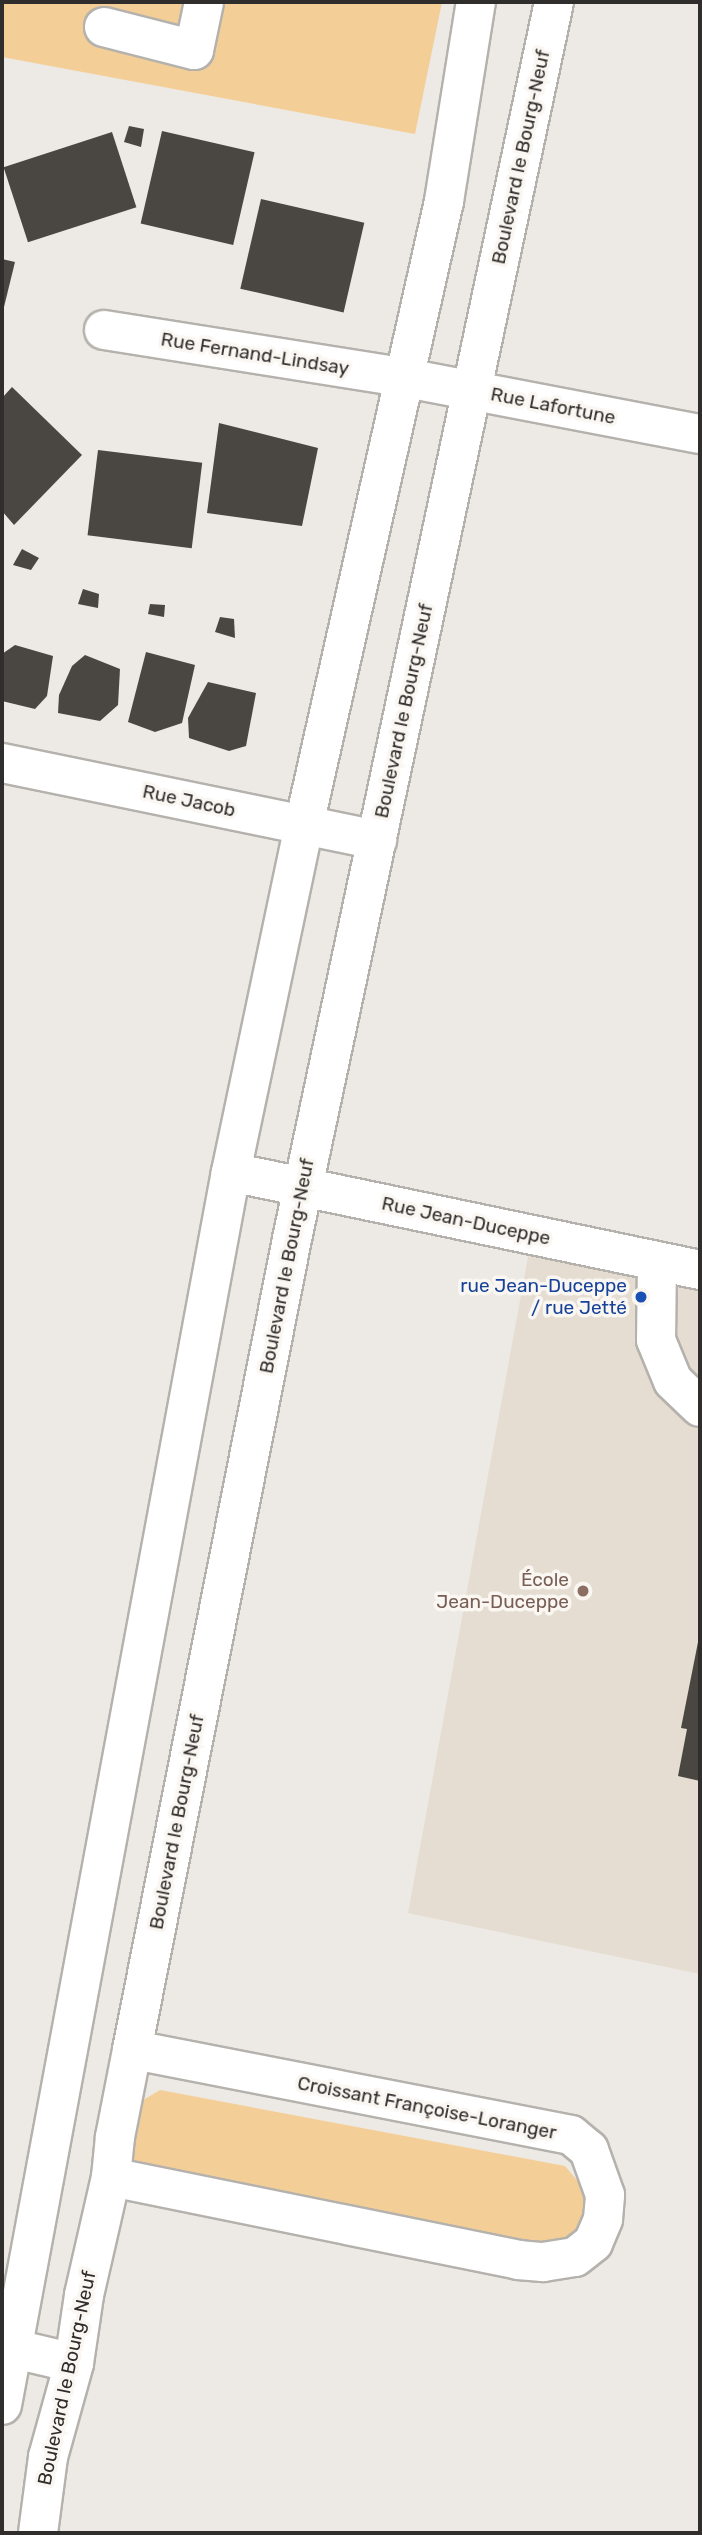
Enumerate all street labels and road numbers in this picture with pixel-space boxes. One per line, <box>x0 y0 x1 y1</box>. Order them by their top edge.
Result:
street label: Boulevard le Bourg-Neuf <box>487 48 555 266</box>
street label: Rue Fernand-Lindsay <box>159 328 351 380</box>
street label: Rue Lafortune <box>489 383 617 429</box>
street label: Boulevard le Bourg-Neuf <box>370 602 438 820</box>
street label: Rue Jacob <box>140 780 238 822</box>
street label: Boulevard le Bourg-Neuf <box>255 1157 319 1375</box>
street label: Rue Jean-Duceppe <box>380 1192 552 1250</box>
street label: Boulevard le Bourg-Neuf <box>145 1713 209 1931</box>
street label: Croissant Françoise-Loranger <box>296 2072 558 2144</box>
street label: Boulevard le Bourg-Neuf <box>33 2269 101 2487</box>

